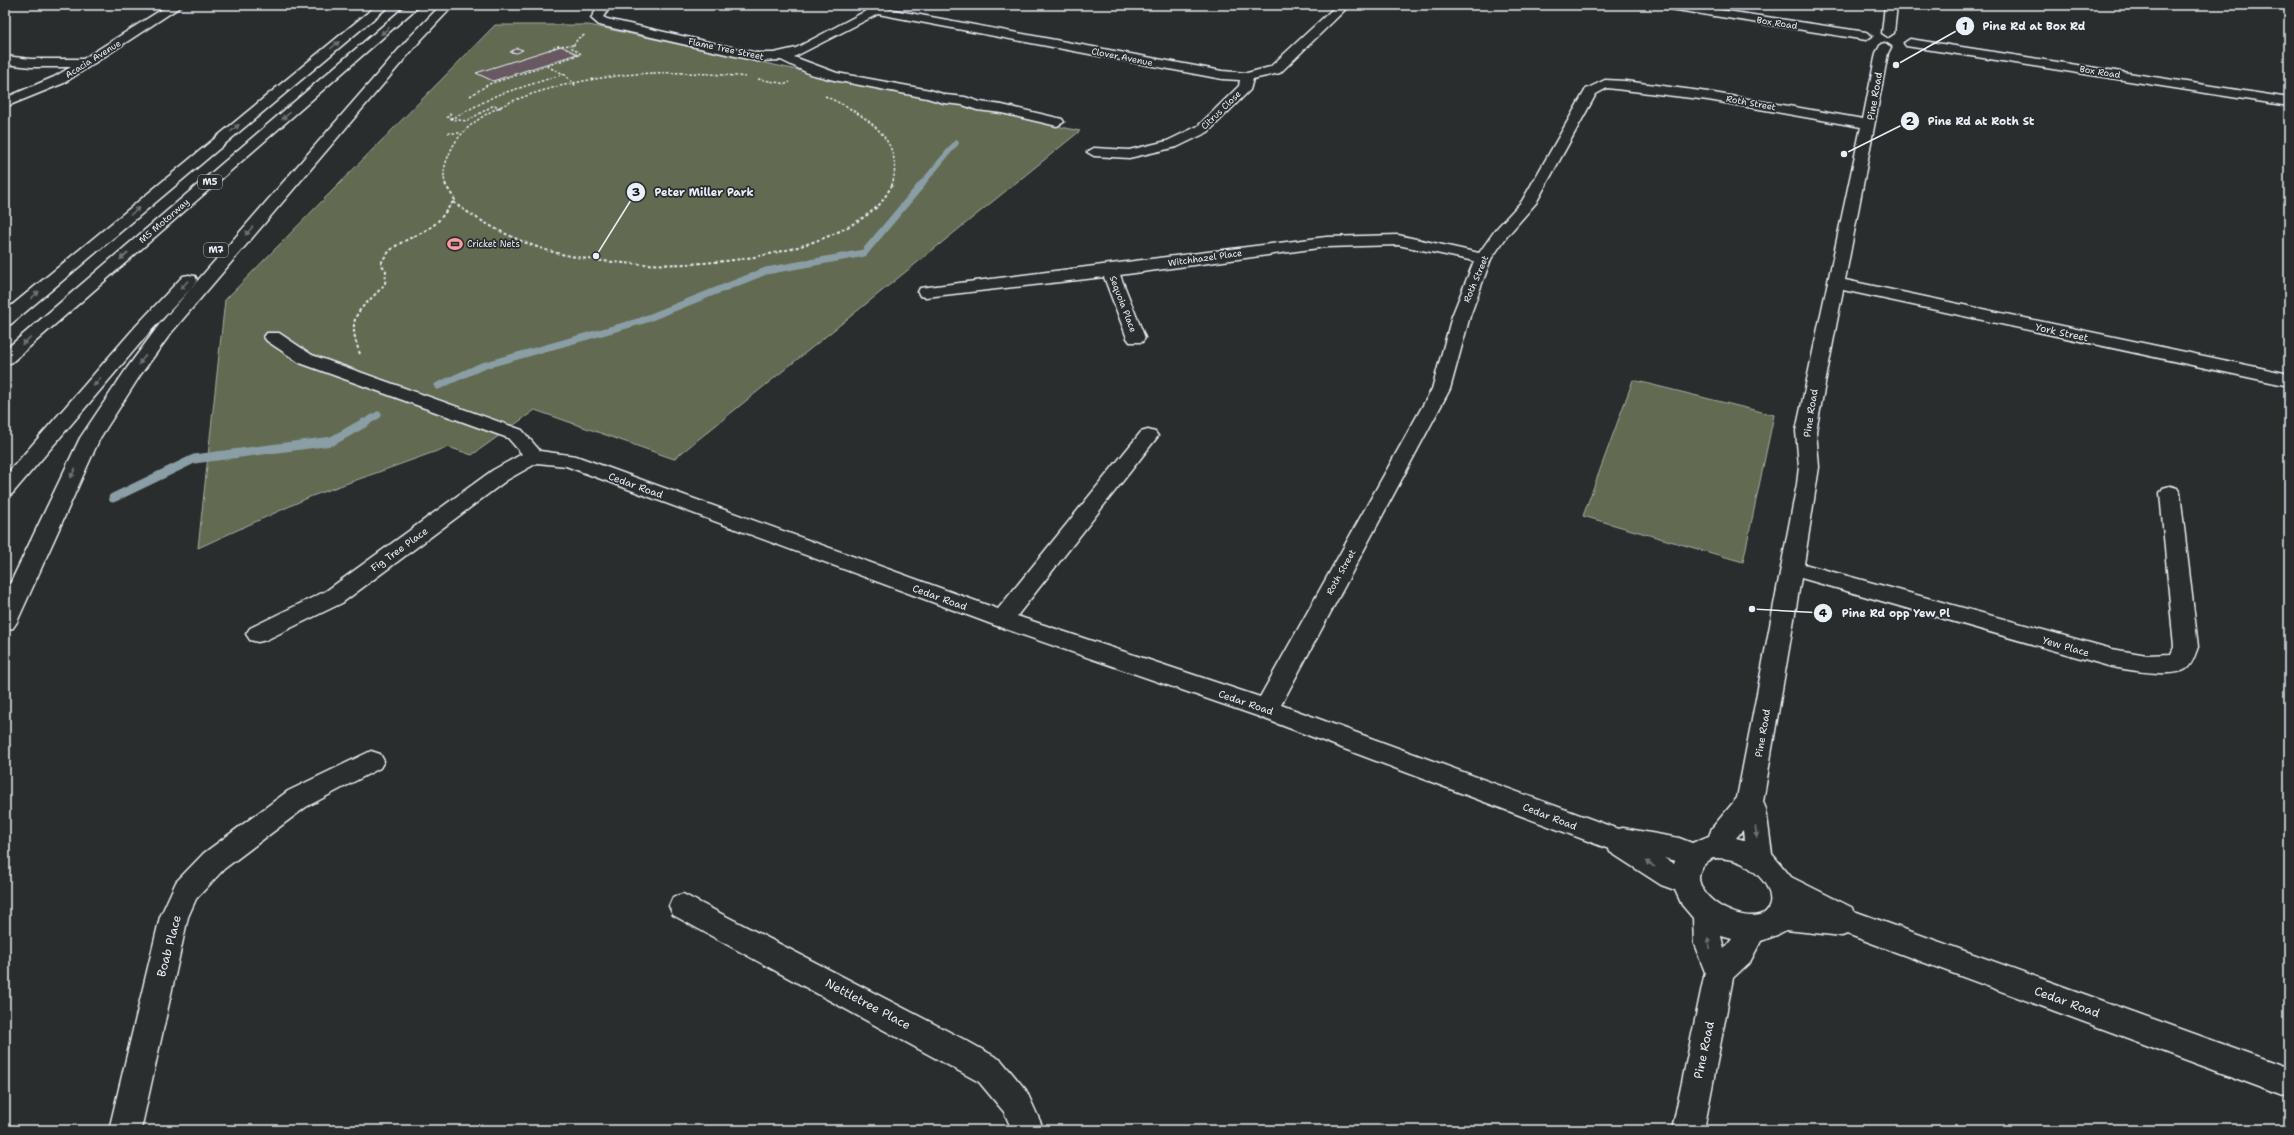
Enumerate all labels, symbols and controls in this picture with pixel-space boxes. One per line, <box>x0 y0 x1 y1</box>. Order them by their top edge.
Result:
street label: Box Road <box>1756 14 1798 32</box>
callout: Pine Rd at Box Rd <box>1955 14 2093 37</box>
text: 1 <box>1962 18 1968 34</box>
text: Pine Rd at Box Rd <box>1983 19 2086 34</box>
one-way arrow <box>379 26 390 35</box>
street label: Flame Tree Street <box>687 35 765 63</box>
street label: Acacia Avenue <box>63 37 123 81</box>
one-way arrow <box>329 41 340 49</box>
street label: Clover Avenue <box>1090 45 1154 69</box>
street label: Box Road <box>2079 63 2121 81</box>
street label: Pine Road <box>1864 70 1885 121</box>
street label: Citrus Close <box>1198 88 1244 132</box>
street label: Roth Street <box>1725 93 1777 113</box>
callout: Pine Rd at Roth St <box>1900 109 2043 132</box>
one-way arrow <box>281 111 292 120</box>
text: 2 <box>1906 113 1915 129</box>
text: Pine Rd at Roth St <box>1928 114 2035 129</box>
one-way arrow <box>229 124 240 133</box>
road number: M5 <box>198 175 222 189</box>
callout: Peter Miller Park <box>626 181 762 204</box>
text: 3 <box>632 184 640 200</box>
text: Peter Miller Park <box>654 185 754 200</box>
street label: M5 Motorway <box>136 196 192 246</box>
one-way arrow <box>129 207 140 216</box>
one-way arrow <box>245 226 254 237</box>
sports icon: Cricket Nets <box>446 235 464 253</box>
place label: Cricket Nets <box>467 238 520 250</box>
road number: M7 <box>204 243 228 257</box>
street label: Witchhazel Place <box>1167 247 1243 269</box>
one-way arrow <box>119 251 130 260</box>
street label: Roth Street <box>1461 253 1491 305</box>
street label: Sequoia Place <box>1107 274 1139 334</box>
one-way arrow <box>179 280 188 290</box>
one-way arrow <box>30 290 40 299</box>
street label: York Street <box>2034 321 2090 344</box>
one-way arrow <box>21 336 31 345</box>
one-way arrow <box>137 354 146 365</box>
one-way arrow <box>92 377 101 387</box>
street label: Pine Road <box>1800 387 1821 438</box>
one-way arrow <box>70 468 76 479</box>
street label: Cedar Road <box>607 470 666 502</box>
street label: Fig Tree Place <box>368 524 431 574</box>
street label: Roth Street <box>1324 547 1358 597</box>
street label: Cedar Road <box>911 582 970 614</box>
callout: Pine Rd opp Yew Pl <box>1813 602 1958 625</box>
text: 4 <box>1819 605 1828 621</box>
text: Pine Rd opp Yew Pl <box>1842 606 1950 621</box>
street label: Yew Place <box>2041 634 2091 659</box>
street label: Cedar Road <box>1217 687 1276 718</box>
street label: Pine Road <box>1752 707 1773 758</box>
street label: Cedar Road <box>1521 800 1579 833</box>
one-way arrow <box>1753 826 1759 838</box>
one-way arrow <box>1644 860 1656 867</box>
street label: Boab Place <box>153 913 185 979</box>
one-way arrow <box>1706 937 1712 949</box>
street label: Nettletree Place <box>823 975 914 1033</box>
street label: Cedar Road <box>2032 983 2102 1021</box>
street label: Pine Road <box>1690 1019 1718 1080</box>

